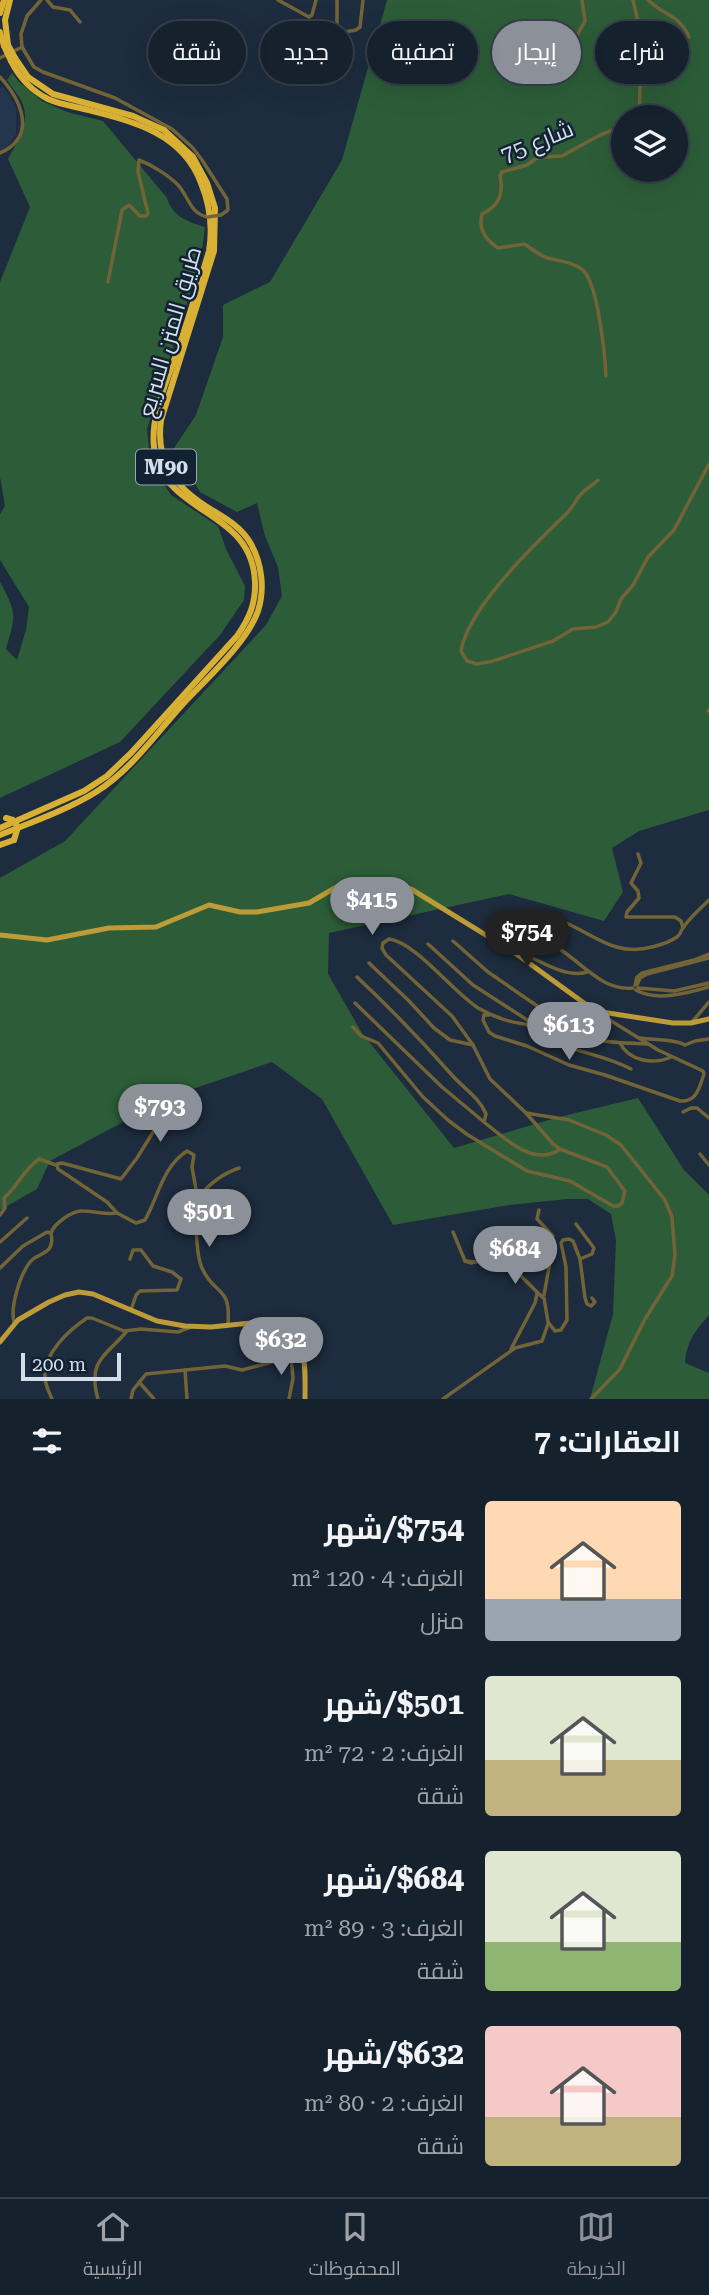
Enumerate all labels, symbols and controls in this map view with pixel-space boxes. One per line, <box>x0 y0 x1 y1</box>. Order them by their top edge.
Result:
chip: شقة <box>148 21 246 84</box>
chip: جديد <box>260 21 353 84</box>
chip: تصفية <box>367 21 478 84</box>
chip: إيجار <box>492 21 581 84</box>
chip: شراء <box>595 21 689 84</box>
map controls <box>611 105 688 182</box>
button: layers <box>611 105 688 182</box>
street label: شارع 75 <box>497 115 578 171</box>
street label: طريق المتن السريع <box>133 244 209 421</box>
road number: M90 <box>136 449 196 484</box>
pin: $415 <box>331 878 413 937</box>
text: $415 <box>346 886 398 913</box>
pin: $754 <box>486 909 568 969</box>
text: $754 <box>501 918 553 945</box>
pin: $613 <box>528 1002 610 1062</box>
text: $613 <box>543 1011 595 1038</box>
pin: $793 <box>119 1084 201 1144</box>
text: $793 <box>134 1093 186 1120</box>
pin: $501 <box>168 1190 250 1249</box>
text: $501 <box>183 1198 235 1225</box>
pin: $684 <box>474 1226 556 1286</box>
text: $684 <box>489 1235 541 1262</box>
pin: $632 <box>240 1318 322 1377</box>
text: $632 <box>255 1326 307 1353</box>
scale bar <box>21 1350 121 1382</box>
text: 200 m <box>32 1353 86 1376</box>
icon: filters <box>28 1422 66 1460</box>
text: العقارات: 7 <box>534 1424 681 1459</box>
text: $754/شهر <box>324 1511 464 1546</box>
icon: home <box>541 1529 625 1613</box>
text: الغرف: 4 · 120 m² <box>291 1565 464 1592</box>
text: منزل <box>420 1608 464 1635</box>
text: $501/شهر <box>324 1686 464 1721</box>
icon: home <box>541 1704 625 1788</box>
text: الغرف: 2 · 72 m² <box>304 1740 464 1767</box>
text: شقة <box>417 1783 464 1810</box>
text: $684/شهر <box>324 1861 464 1896</box>
icon: home <box>541 1879 625 1963</box>
text: الغرف: 3 · 89 m² <box>304 1915 464 1942</box>
text: شقة <box>417 1958 464 1985</box>
text: $632/شهر <box>324 2036 464 2071</box>
icon: home <box>541 2054 625 2138</box>
text: الغرف: 2 · 80 m² <box>304 2090 464 2117</box>
text: شقة <box>417 2133 464 2160</box>
tab: الرئيسية <box>83 2208 143 2286</box>
tab: المحفوظات <box>308 2208 401 2286</box>
tab: الخريطة <box>567 2208 626 2286</box>

